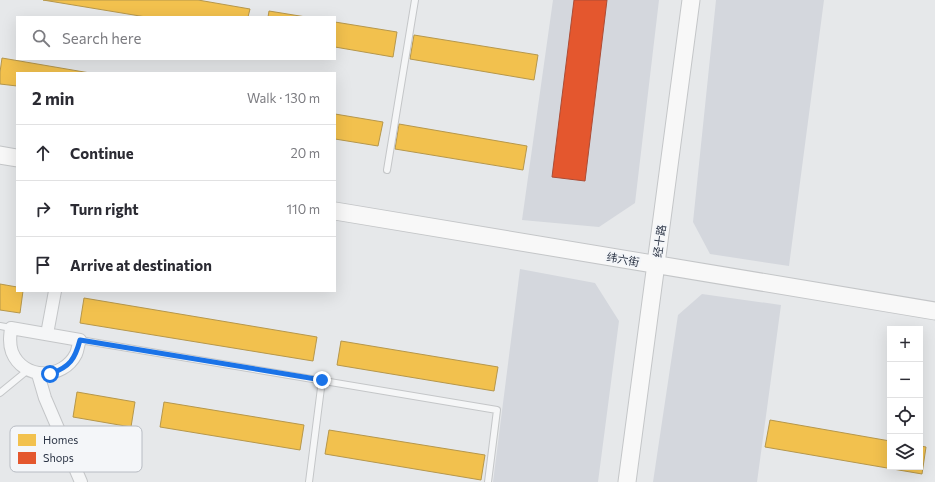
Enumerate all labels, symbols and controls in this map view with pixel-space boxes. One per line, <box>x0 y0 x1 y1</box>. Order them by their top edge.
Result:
search box <box>16 16 336 60</box>
icon: search <box>30 27 52 49</box>
text: Search here <box>62 29 141 47</box>
text: 2 min <box>32 88 74 109</box>
text: Walk · 130 m <box>247 90 320 106</box>
icon: ahead <box>32 142 54 164</box>
text: Continue <box>70 144 134 162</box>
text: 20 m <box>291 145 320 161</box>
icon: right <box>32 198 54 220</box>
text: Turn right <box>70 200 139 218</box>
text: 110 m <box>287 201 320 217</box>
street label: 经十路 <box>650 224 668 258</box>
street label: 纬六街 <box>606 250 640 268</box>
icon: arrive <box>32 254 54 276</box>
text: Arrive at destination <box>70 256 212 274</box>
map controls <box>887 326 923 470</box>
button: + <box>887 326 923 362</box>
button: − <box>887 362 923 398</box>
route start <box>41 365 59 383</box>
route end <box>313 371 331 389</box>
button: locate <box>887 398 923 434</box>
legend <box>10 426 142 472</box>
text: Homes <box>43 433 78 446</box>
button: layers <box>887 434 923 470</box>
text: Shops <box>43 451 74 464</box>

